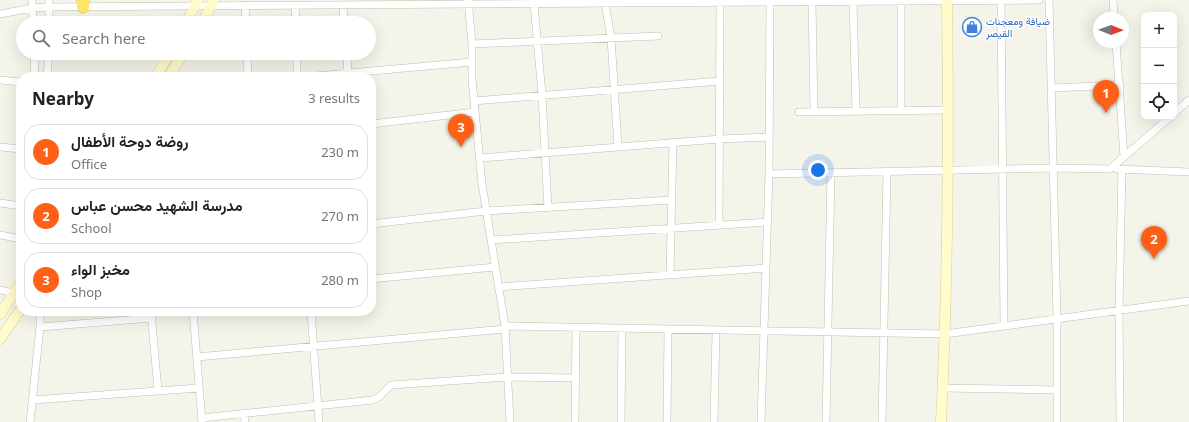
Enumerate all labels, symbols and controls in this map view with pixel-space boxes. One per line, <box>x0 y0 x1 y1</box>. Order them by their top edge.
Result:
north arrow <box>1093 12 1129 48</box>
map controls <box>1141 12 1177 120</box>
button: + <box>1141 12 1177 48</box>
place label: ضيافة ومعجنات القيصر <box>985 14 1050 40</box>
search box <box>16 16 376 60</box>
shop icon: ضيافة ومعجنات القيصر <box>961 16 983 38</box>
icon: search <box>30 27 52 49</box>
text: Search here <box>62 28 145 48</box>
button: − <box>1141 48 1177 84</box>
pin: 1 <box>1093 80 1119 113</box>
button: locate <box>1141 84 1177 120</box>
text: Nearby <box>32 87 94 110</box>
text: 3 results <box>308 89 360 107</box>
pin: 3 <box>448 114 474 147</box>
text: روضة دوحة الأطفال <box>71 131 188 151</box>
text: 1 <box>42 143 50 161</box>
text: 230 m <box>321 143 359 161</box>
text: Office <box>71 155 107 173</box>
your location <box>808 160 828 180</box>
text: مدرسة الشهيد محسن عباس <box>71 195 243 215</box>
text: 2 <box>42 207 50 225</box>
text: 270 m <box>321 207 359 225</box>
text: School <box>71 219 112 237</box>
pin: 2 <box>1141 226 1167 259</box>
text: مخبز الواء <box>71 259 130 279</box>
text: 3 <box>42 271 50 289</box>
text: 280 m <box>321 271 359 289</box>
text: Shop <box>71 283 102 301</box>

